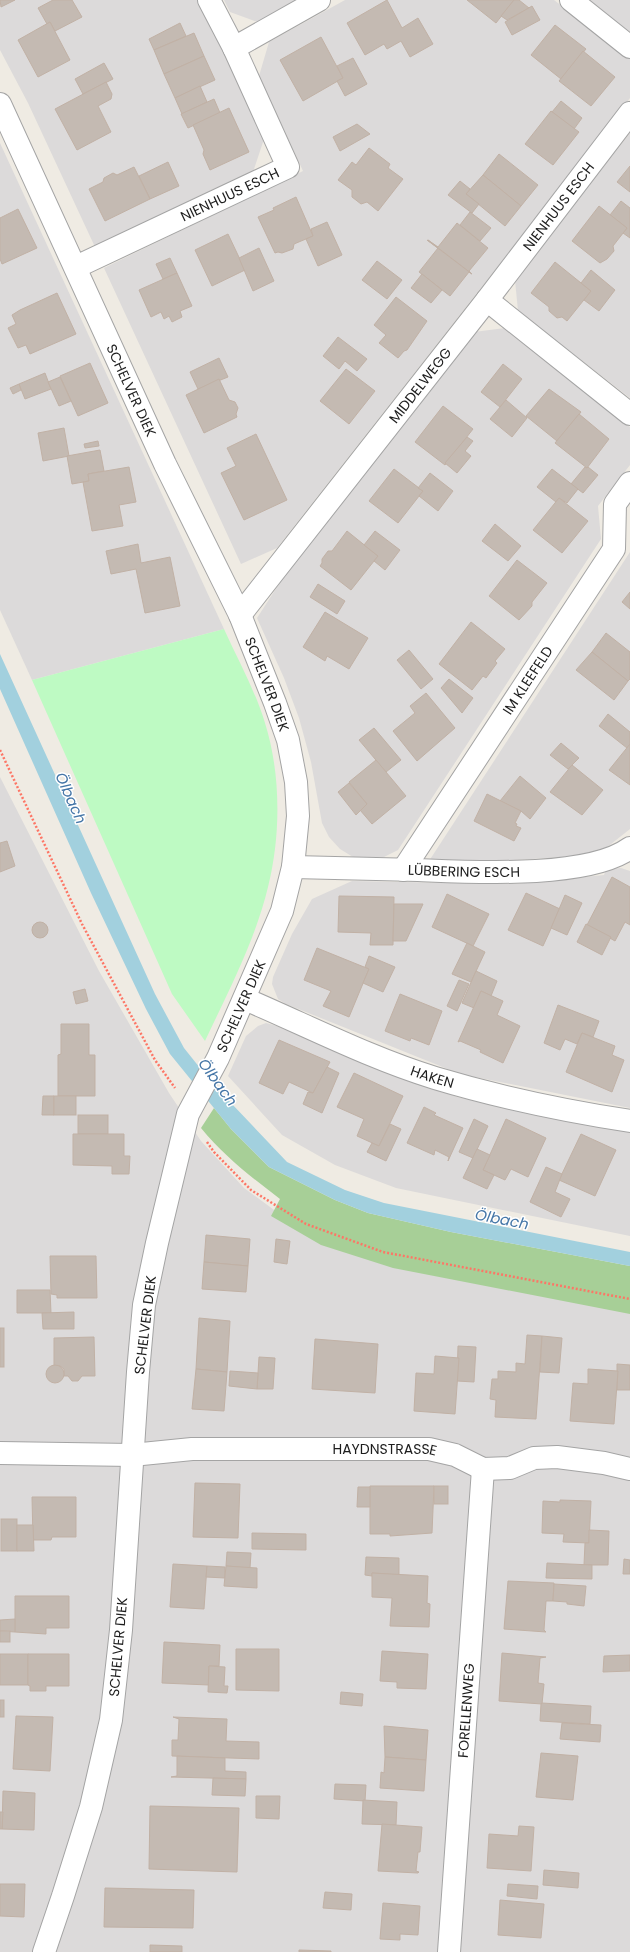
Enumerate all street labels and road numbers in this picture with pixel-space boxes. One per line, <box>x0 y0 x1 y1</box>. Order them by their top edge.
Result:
street label: NIENHUUS ESCH <box>518 158 599 255</box>
street label: NIENHUUS ESCH <box>177 163 282 226</box>
street label: SCHELVER DIEK <box>101 341 161 440</box>
street label: MIDDELWEGG <box>384 343 456 427</box>
street label: SCHELVER DIEK <box>240 634 294 735</box>
street label: IM KLEEFELD <box>498 642 558 719</box>
street label: LÜBBERING ESCH <box>408 860 520 882</box>
street label: SCHELVER DIEK <box>212 956 271 1056</box>
street label: HAKEN <box>408 1061 456 1093</box>
street label: SCHELVER DIEK <box>129 1274 161 1376</box>
street label: HAYDNSTRASSE <box>332 1439 439 1461</box>
street label: SCHELVER DIEK <box>104 1596 132 1698</box>
street label: FORELLENWEG <box>453 1663 479 1759</box>

